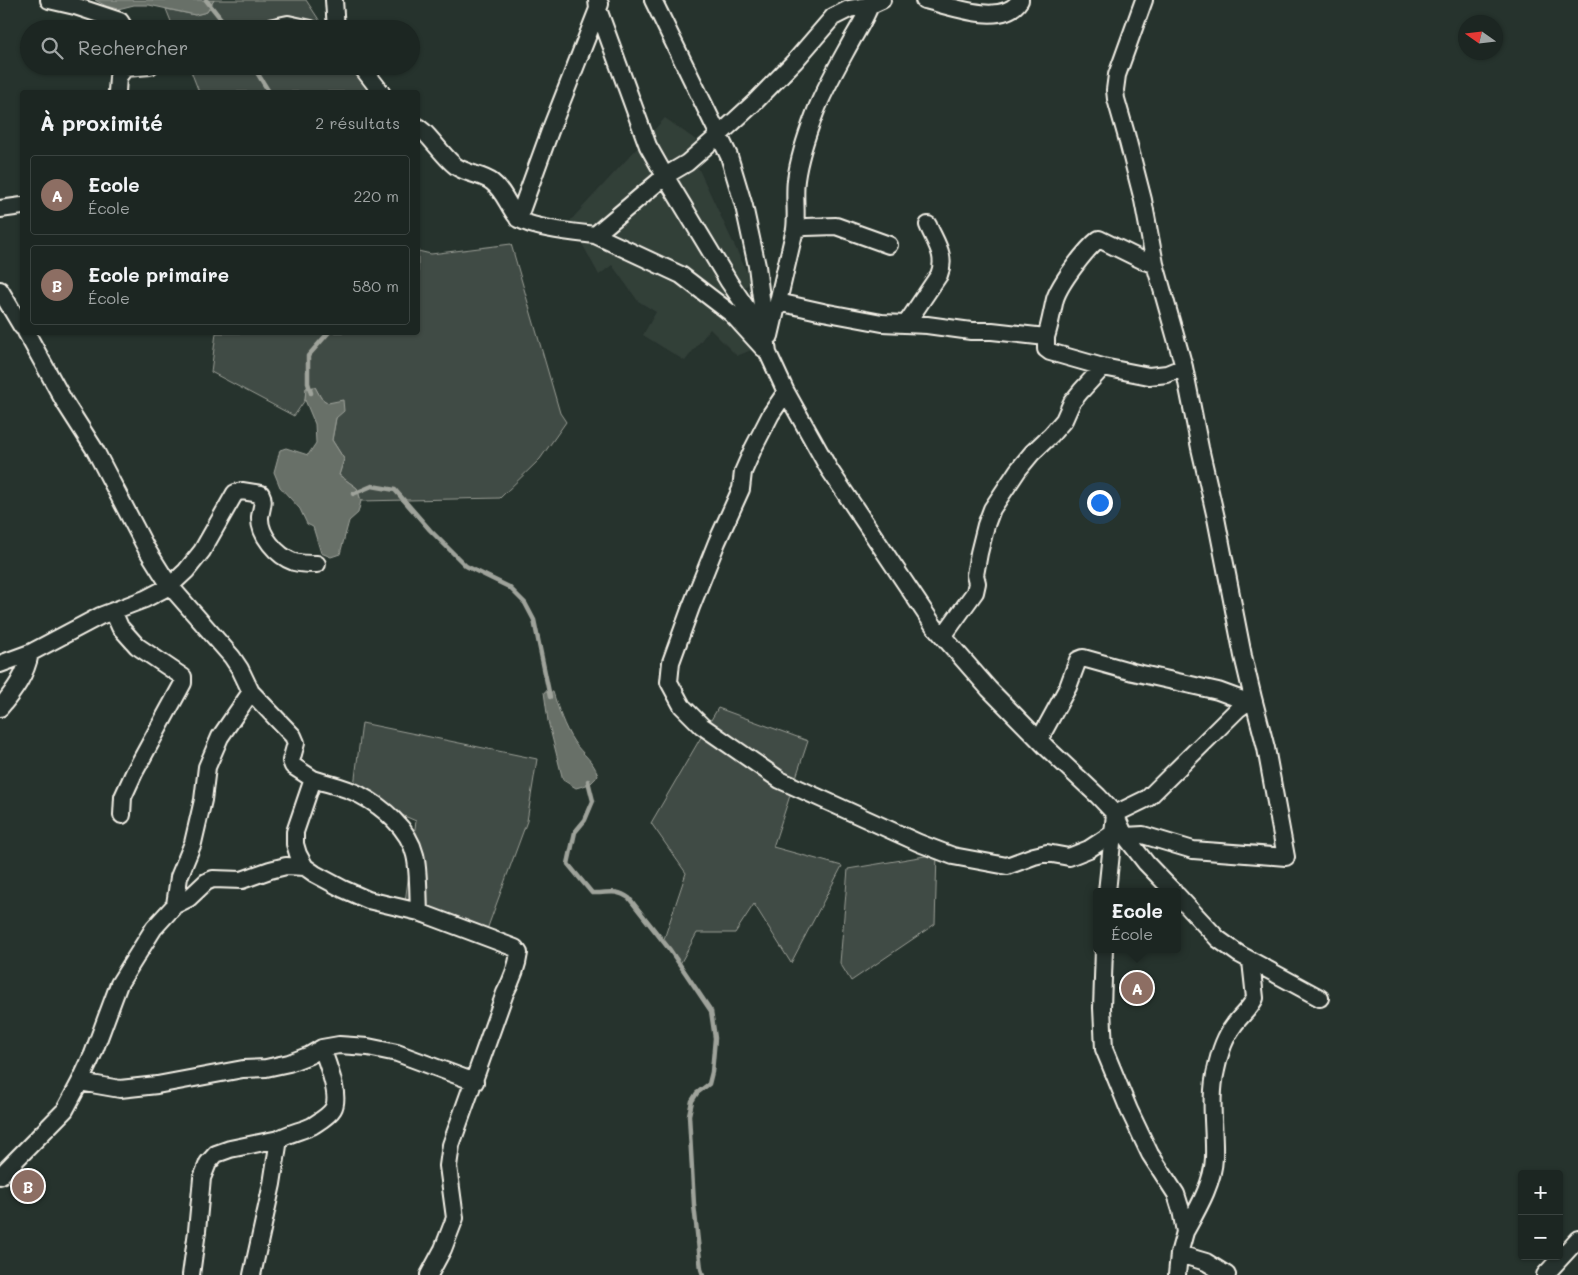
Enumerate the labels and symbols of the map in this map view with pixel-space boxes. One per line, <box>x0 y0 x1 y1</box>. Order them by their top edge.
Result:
north arrow <box>1458 15 1503 60</box>
your location <box>1087 490 1113 516</box>
pin: A <box>1121 969 1153 1007</box>
pin: B <box>12 1167 44 1205</box>

